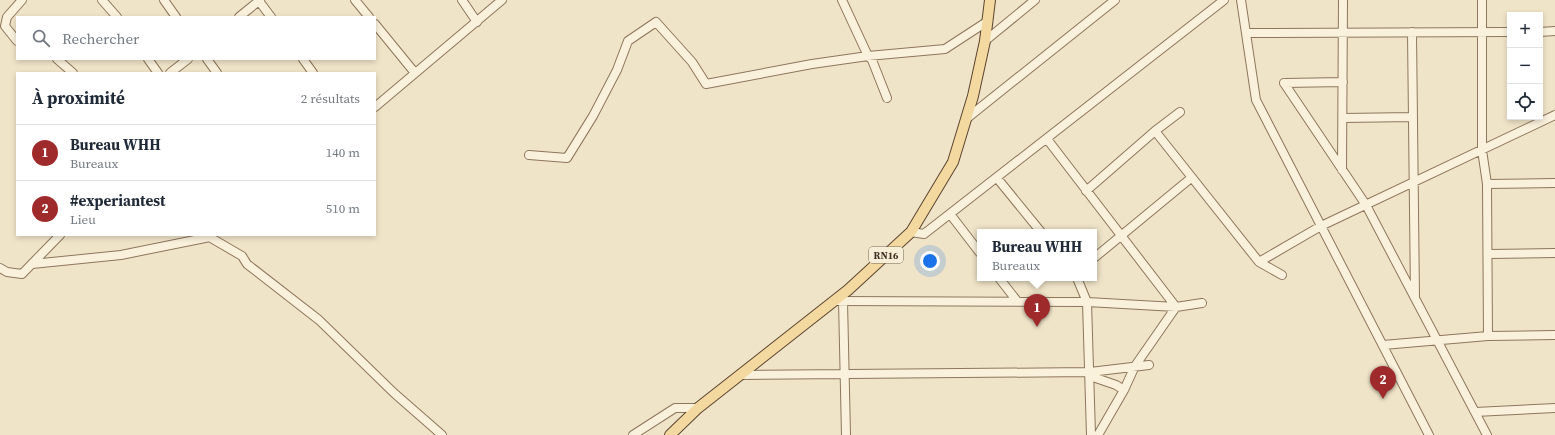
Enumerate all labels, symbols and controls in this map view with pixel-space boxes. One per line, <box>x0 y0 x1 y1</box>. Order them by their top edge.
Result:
map controls <box>1507 12 1543 120</box>
button: + <box>1507 12 1543 48</box>
search box <box>16 16 376 60</box>
icon: search <box>30 27 52 49</box>
text: Rechercher <box>62 28 139 49</box>
button: − <box>1507 48 1543 84</box>
button: locate <box>1507 84 1543 120</box>
text: À proximité <box>32 86 125 110</box>
text: 2 résultats <box>301 90 360 107</box>
text: Bureau WHH <box>70 134 161 155</box>
text: 1 <box>41 144 49 161</box>
text: 140 m <box>326 144 360 161</box>
text: Bureaux <box>70 155 118 172</box>
text: #experiantest <box>70 190 165 211</box>
text: 2 <box>41 200 49 217</box>
text: 510 m <box>326 200 360 217</box>
text: Lieu <box>70 211 96 228</box>
popup <box>977 229 1097 281</box>
text: Bureau WHH <box>992 236 1082 257</box>
road number: RN16 <box>869 247 903 263</box>
your location <box>920 251 940 271</box>
text: Bureaux <box>992 257 1040 274</box>
pin: 1 <box>1024 294 1050 327</box>
pin: 2 <box>1370 366 1396 399</box>

